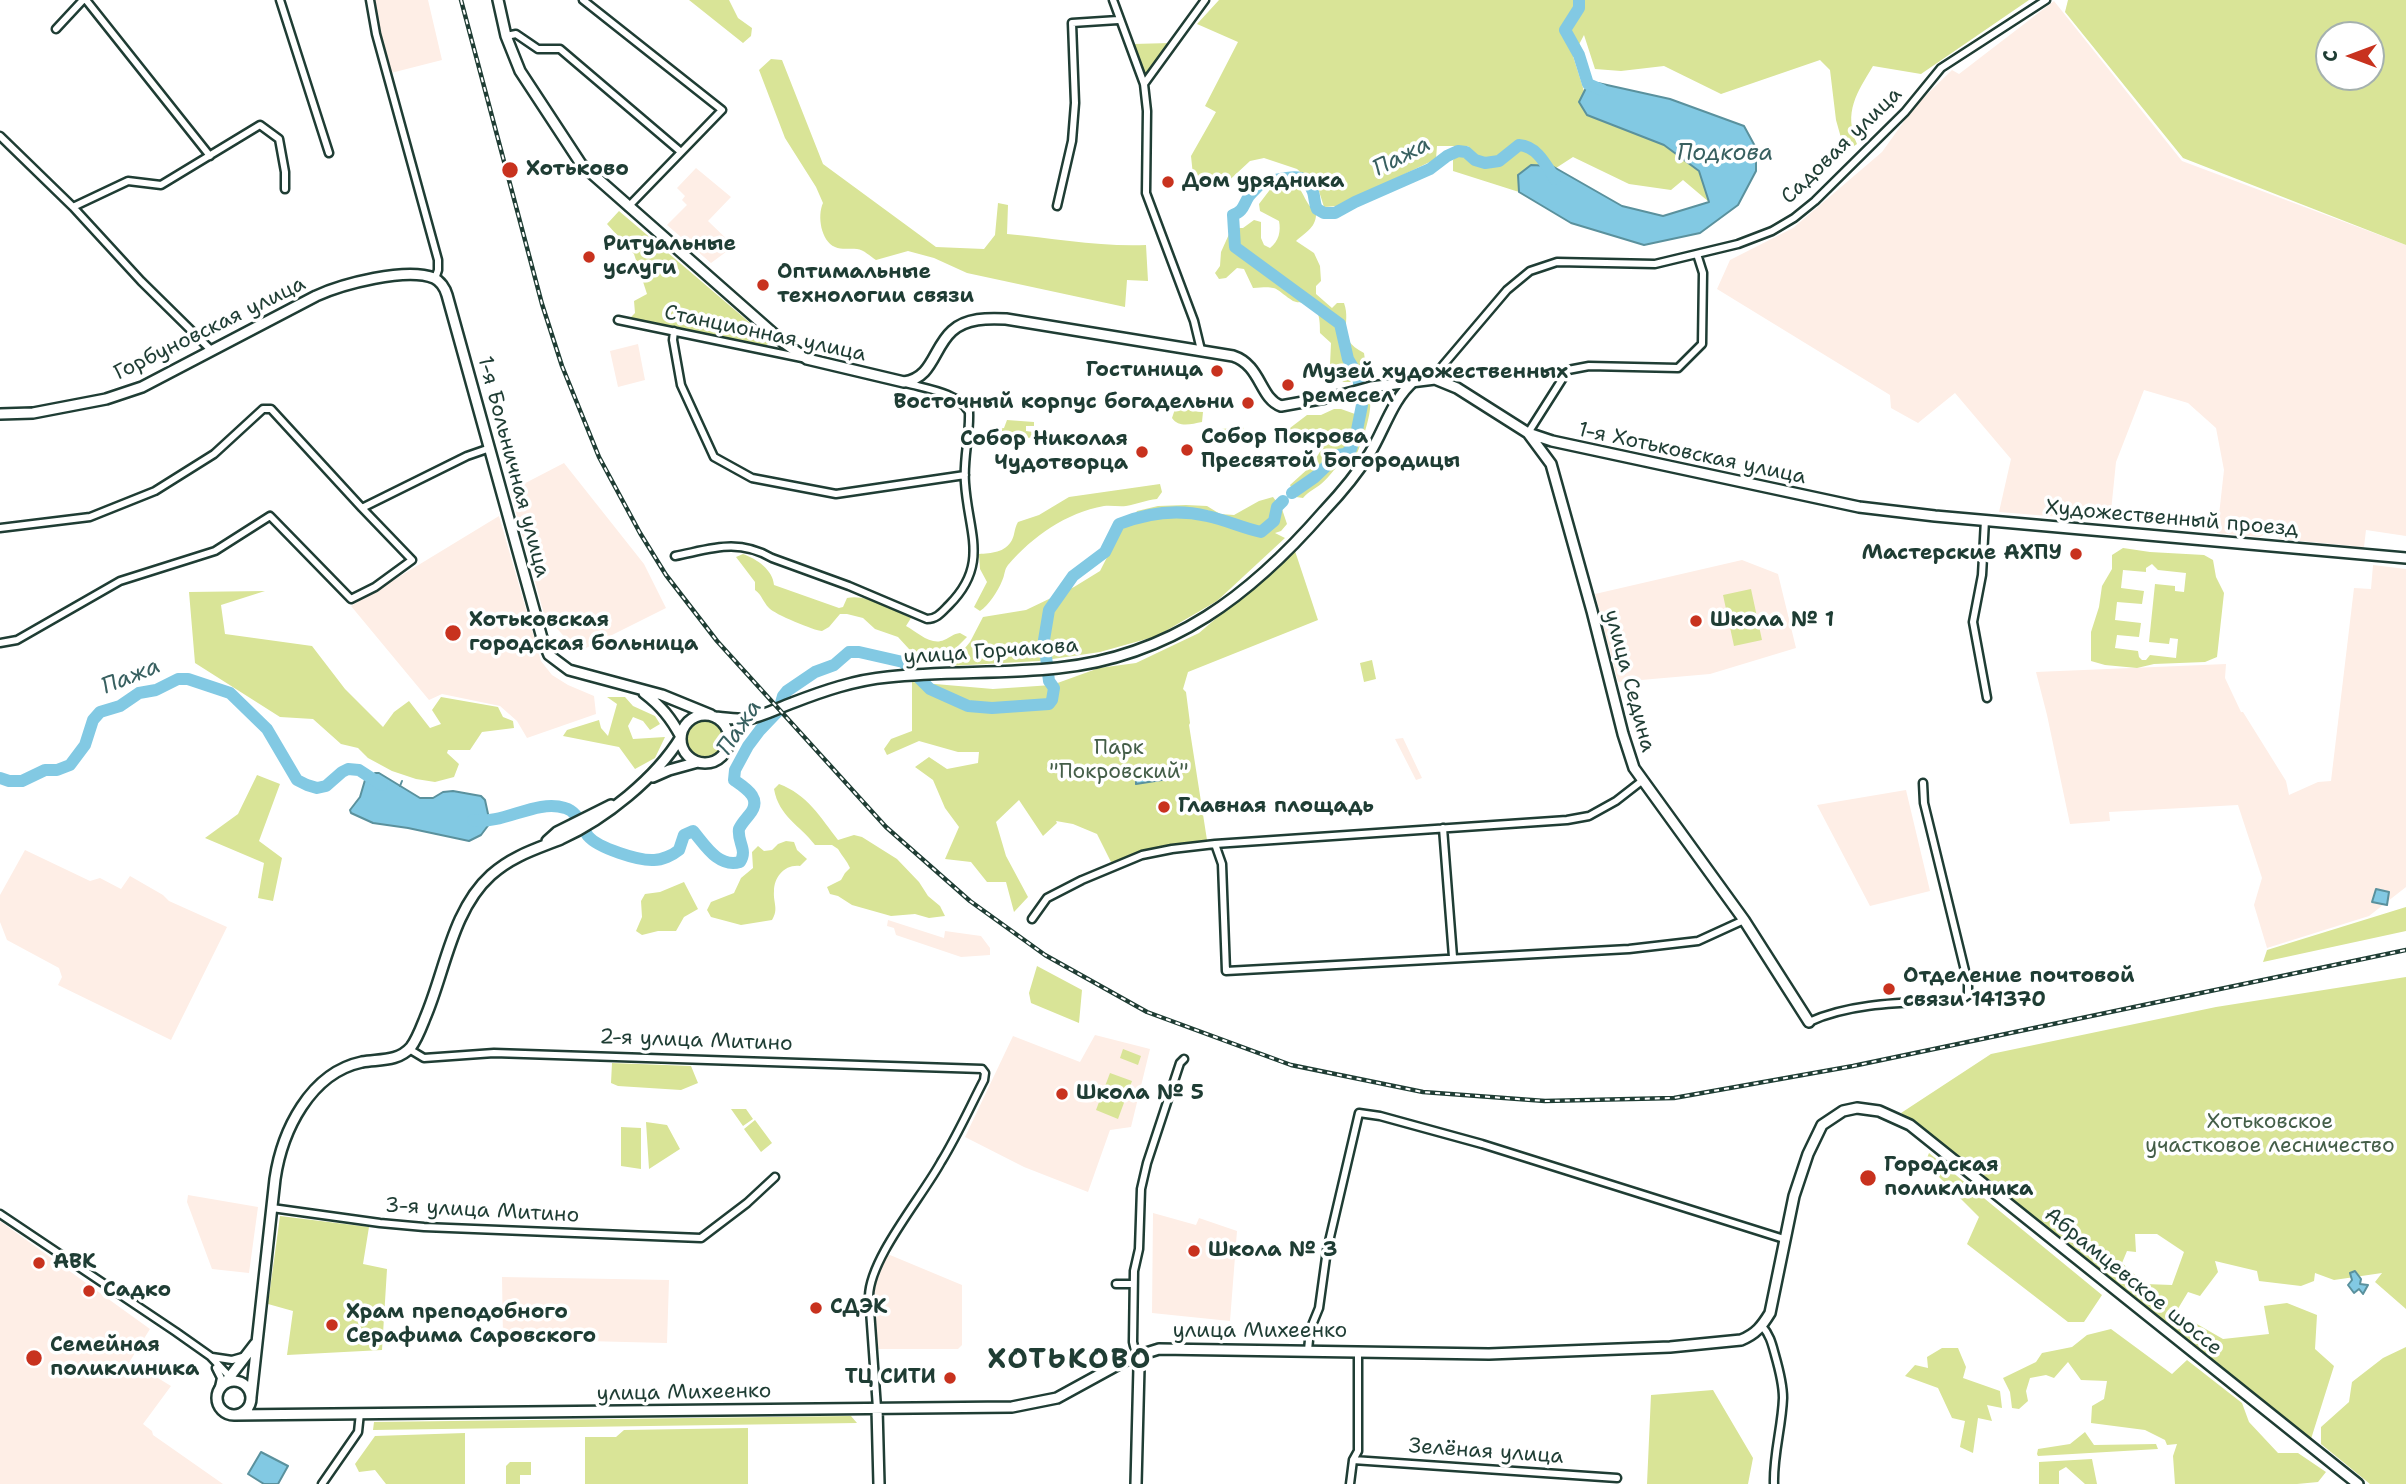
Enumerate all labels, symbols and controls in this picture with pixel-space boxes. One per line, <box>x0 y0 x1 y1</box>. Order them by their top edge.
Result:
north arrow <box>2315 21 2385 91</box>
text: С <box>2318 50 2343 62</box>
street label: Садовая улица <box>1776 82 1908 210</box>
water label: Пажа <box>1369 131 1435 183</box>
water label: Подкова <box>1677 140 1773 168</box>
place label: Хотьково <box>526 157 629 183</box>
marker: Хотьково <box>500 160 520 180</box>
place label: Дом урядника <box>1182 169 1344 195</box>
marker: Дом урядника <box>1160 174 1176 190</box>
place label: Ритуальные услуги <box>603 232 736 282</box>
marker: Ритуальные услуги <box>581 249 597 265</box>
place label: Оптимальные технологии связи <box>777 260 974 310</box>
street label: Горбуновская улица <box>110 272 310 386</box>
marker: Оптимальные технологии связи <box>755 277 771 293</box>
street label: Станционная улица <box>662 300 868 368</box>
street label: 1-я Больничная улица <box>471 354 555 580</box>
place label: Гостиница <box>1086 358 1203 384</box>
place label: Музей художественных ремесел <box>1302 360 1568 410</box>
marker: Гостиница <box>1209 363 1225 379</box>
marker: Музей художественных ремесел <box>1280 377 1296 393</box>
place label: Восточный корпус богадельни <box>893 390 1234 416</box>
marker: Восточный корпус богадельни <box>1240 395 1256 411</box>
street label: 1-я Хотьковская улица <box>1576 418 1808 490</box>
place label: Собор Покрова Пресвятой Богородицы <box>1201 425 1460 475</box>
place label: Собор Николая Чудотворца <box>960 427 1128 477</box>
marker: Собор Покрова Пресвятой Богородицы <box>1179 442 1195 458</box>
marker: Собор Николая Чудотворца <box>1134 444 1150 460</box>
street label: Художественный проезд <box>2044 495 2300 543</box>
place label: Мастерские АХПУ <box>1861 541 2062 567</box>
marker: Мастерские АХПУ <box>2068 546 2084 562</box>
street label: улица Седина <box>1598 607 1660 755</box>
place label: Хотьковская городская больница <box>469 608 698 658</box>
place label: Школа № 1 <box>1710 608 1834 634</box>
marker: Школа № 1 <box>1688 613 1704 629</box>
marker: Хотьковская городская больница <box>443 623 463 643</box>
street label: улица Горчакова <box>903 633 1079 671</box>
water label: Пажа <box>98 653 164 701</box>
water label: Пажа <box>712 695 768 761</box>
park label: Парк "Покровский" <box>1049 736 1189 786</box>
place label: Главная площадь <box>1178 794 1374 820</box>
marker: Главная площадь <box>1156 799 1172 815</box>
place label: Отделение почтовой связи 141370 <box>1903 964 2134 1014</box>
marker: Отделение почтовой связи 141370 <box>1881 981 1897 997</box>
street label: 2-я улица Митино <box>599 1025 793 1057</box>
place label: Школа № 5 <box>1076 1081 1204 1107</box>
marker: Школа № 5 <box>1054 1086 1070 1102</box>
park label: Хотьковское участковое лесничество <box>2145 1110 2395 1160</box>
place label: Городская поликлиника <box>1884 1153 2033 1203</box>
marker: Городская поликлиника <box>1858 1168 1878 1188</box>
street label: 3-я улица Митино <box>384 1193 580 1229</box>
street label: Абрамцевское шоссе <box>2039 1203 2227 1361</box>
place label: Школа № 3 <box>1208 1238 1337 1264</box>
marker: Школа № 3 <box>1186 1243 1202 1259</box>
place label: ABK <box>53 1250 96 1276</box>
marker: ABK <box>31 1255 47 1271</box>
place label: Садко <box>103 1278 171 1304</box>
marker: Садко <box>81 1283 97 1299</box>
place label: СДЭК <box>830 1295 887 1321</box>
place label: Храм преподобного Серафима Саровского <box>346 1300 596 1350</box>
marker: СДЭК <box>808 1300 824 1316</box>
marker: Храм преподобного Серафима Саровского <box>324 1317 340 1333</box>
street label: улица Михеенко <box>1173 1319 1347 1345</box>
place label: Семейная поликлиника <box>50 1333 199 1383</box>
district label: ХОТЬКОВО <box>988 1344 1152 1378</box>
marker: Семейная поликлиника <box>24 1348 44 1368</box>
place label: ТЦ СИТИ <box>845 1365 936 1391</box>
marker: ТЦ СИТИ <box>942 1370 958 1386</box>
street label: улица Михеенко <box>597 1379 771 1407</box>
street label: Зелёная улица <box>1408 1434 1564 1470</box>

